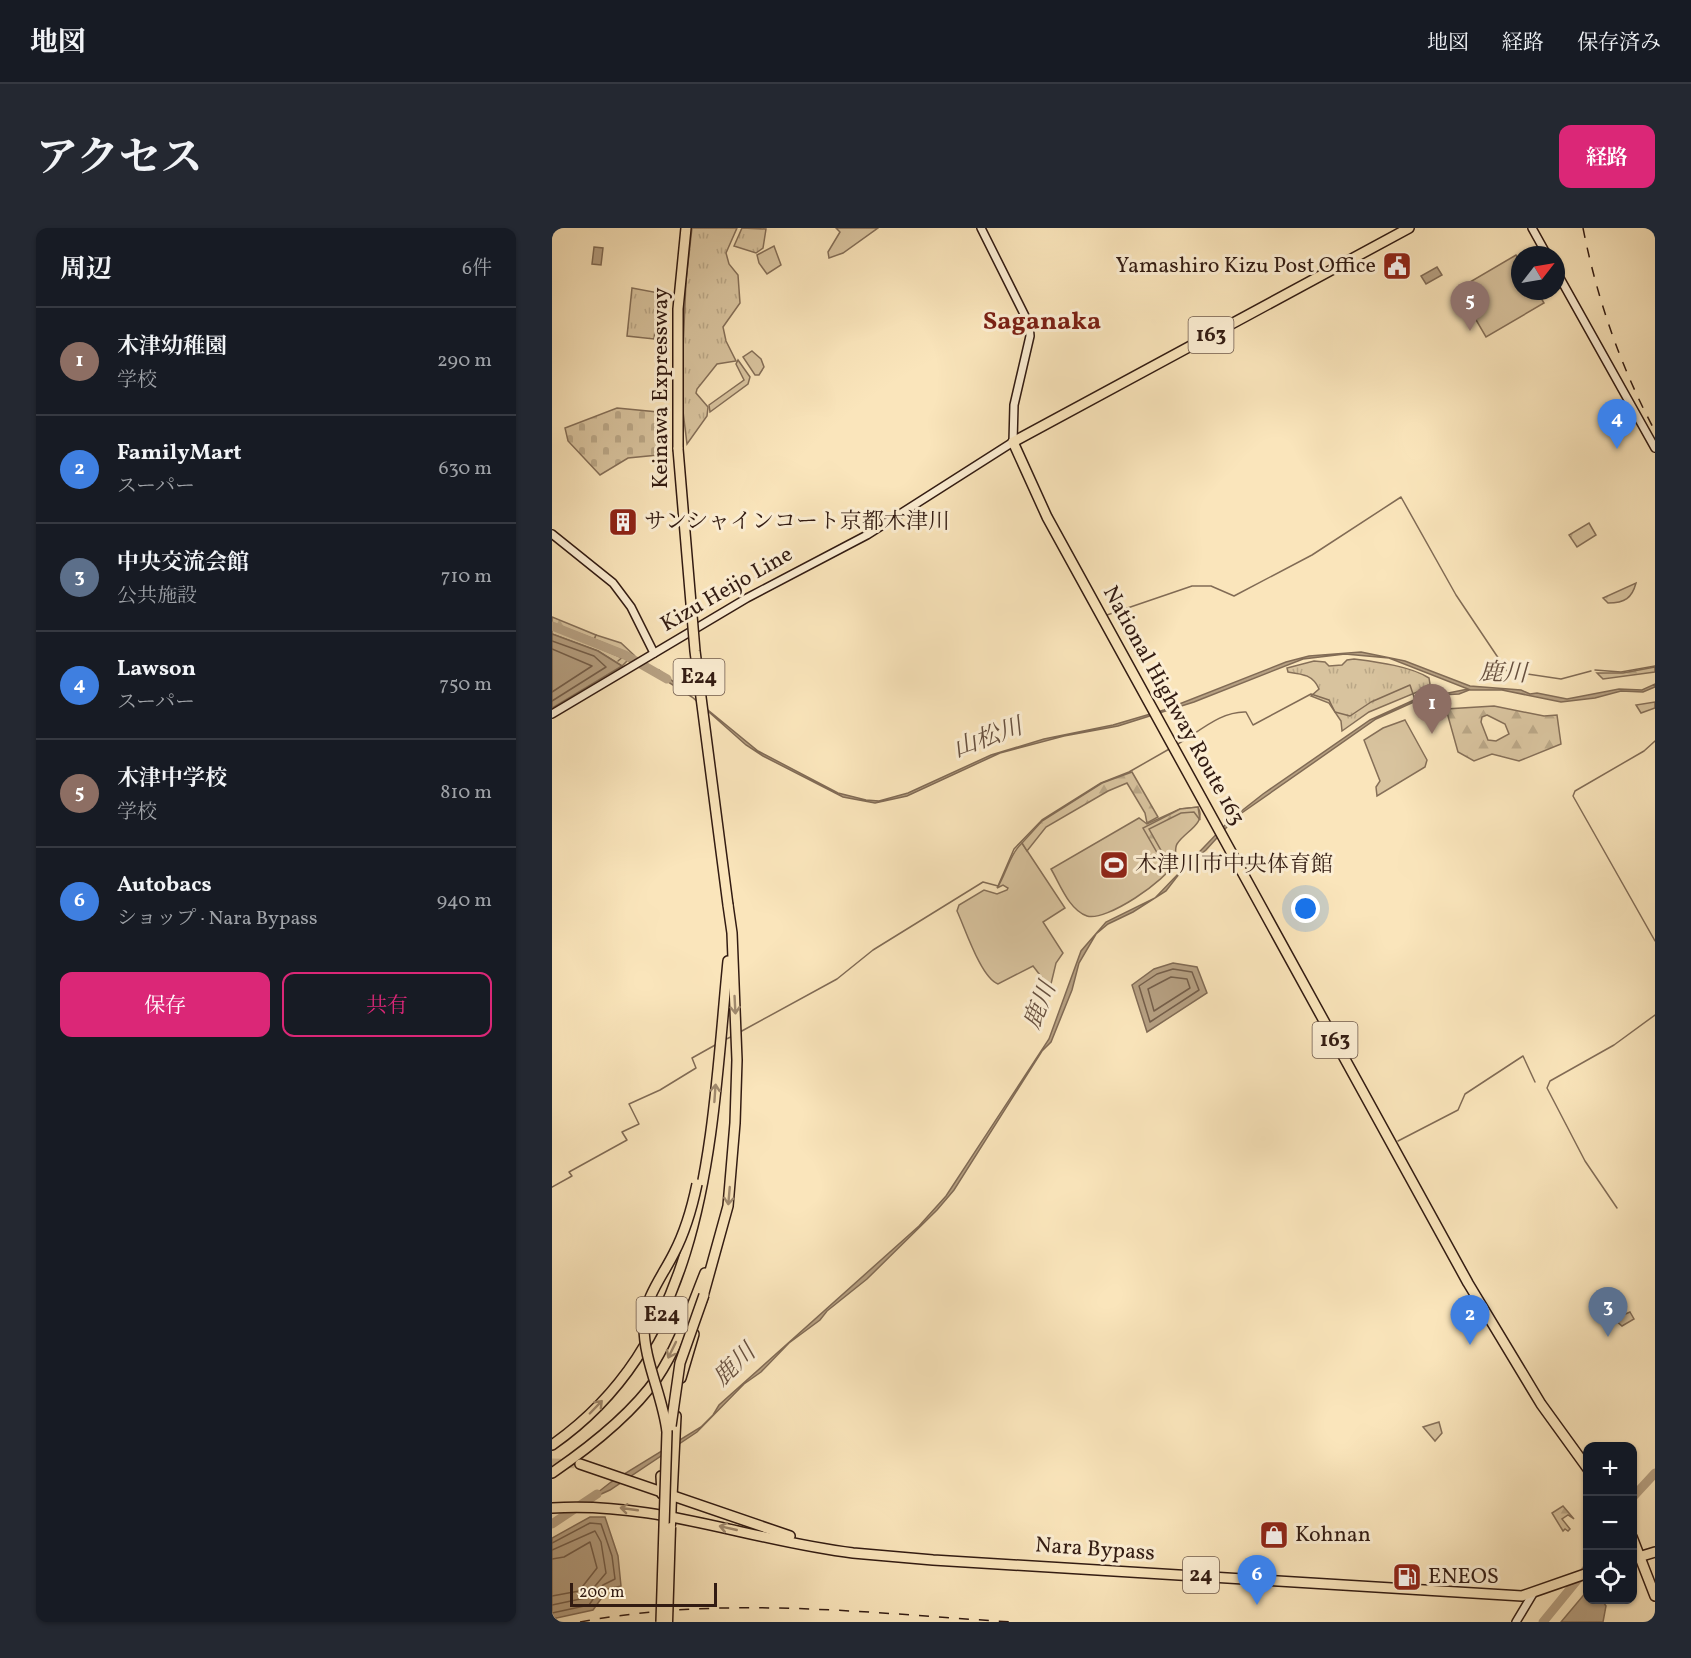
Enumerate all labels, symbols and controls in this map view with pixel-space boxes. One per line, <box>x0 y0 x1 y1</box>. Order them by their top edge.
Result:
text: 地図 <box>30 24 86 63</box>
text: 地図 <box>1427 29 1469 58</box>
text: 経路 <box>1502 29 1544 58</box>
text: 保存済み <box>1577 29 1661 58</box>
button: 経路 <box>1559 125 1655 188</box>
text: アクセス <box>36 131 203 190</box>
north arrow <box>1511 246 1565 300</box>
public building icon: Yamashiro Kizu Post Office <box>1381 250 1413 282</box>
place label: Yamashiro Kizu Post Office <box>1116 251 1376 282</box>
text: 周辺 <box>60 252 112 288</box>
text: 6件 <box>462 255 492 283</box>
pin: 5 <box>1450 282 1490 331</box>
street label: Keinawa Expressway <box>646 287 677 489</box>
district label: Saganaka <box>983 304 1101 340</box>
road number: 163 <box>1188 317 1234 353</box>
text: 木津幼稚園 <box>117 332 227 363</box>
text: 1 <box>75 347 84 375</box>
text: 290 m <box>437 347 492 375</box>
text: 学校 <box>117 367 157 395</box>
pin: 4 <box>1598 400 1636 449</box>
text: FamilyMart <box>117 438 242 469</box>
text: 2 <box>74 455 85 483</box>
text: 630 m <box>439 455 492 483</box>
text: スーパー <box>117 473 195 501</box>
building icon: サンシャインコート京都木津川 <box>607 506 639 538</box>
place label: サンシャインコート京都木津川 <box>644 507 950 538</box>
street label: Kizu Heijo Line <box>655 540 799 640</box>
text: 中央交流会館 <box>117 548 249 579</box>
text: 3 <box>74 563 85 591</box>
text: 710 m <box>441 563 492 591</box>
street label: National Highway Route 163 <box>1094 581 1252 831</box>
text: 公共施設 <box>117 583 197 611</box>
text: Lawson <box>117 654 196 685</box>
water label: 鹿川 <box>1478 656 1531 692</box>
road number: E24 <box>674 659 724 695</box>
text: 4 <box>73 671 86 699</box>
text: 750 m <box>439 671 492 699</box>
pin: 1 <box>1412 684 1452 734</box>
text: スーパー <box>117 689 195 717</box>
water label: 山松川 <box>948 710 1030 767</box>
text: 木津中学校 <box>117 764 227 795</box>
text: 5 <box>75 779 84 807</box>
text: 810 m <box>440 779 492 807</box>
text: 学校 <box>117 799 157 827</box>
sports icon: 木津川市中央体育館 <box>1098 849 1130 881</box>
place label: 木津川市中央体育館 <box>1135 850 1333 881</box>
text: Autobacs <box>117 870 212 901</box>
text: 6 <box>74 887 85 915</box>
text: 940 m <box>437 887 492 915</box>
your location <box>1291 894 1320 923</box>
text: ショップ · Nara Bypass <box>117 905 317 933</box>
button: 保存 <box>60 972 270 1037</box>
button: 共有 <box>282 972 492 1037</box>
water label: 鹿川 <box>1016 975 1067 1035</box>
one-way arrow <box>729 995 740 1015</box>
road number: 163 <box>1312 1022 1358 1058</box>
one-way arrow <box>709 1083 720 1103</box>
one-way arrow <box>723 1186 734 1206</box>
pin: 3 <box>1588 1288 1628 1337</box>
pin: 2 <box>1450 1296 1490 1345</box>
road number: E24 <box>636 1297 688 1333</box>
water label: 鹿川 <box>706 1335 766 1395</box>
one-way arrow <box>666 1340 677 1358</box>
one-way arrow <box>589 1399 604 1414</box>
map controls <box>1583 1442 1637 1604</box>
button: + <box>1583 1442 1637 1496</box>
button: − <box>1583 1496 1637 1550</box>
one-way arrow <box>620 1504 639 1515</box>
shop icon: Kohnan <box>1258 1519 1290 1551</box>
place label: Kohnan <box>1295 1520 1371 1551</box>
one-way arrow <box>719 1522 738 1534</box>
street label: Nara Bypass <box>1034 1530 1156 1570</box>
button: locate <box>1583 1550 1637 1604</box>
pin: 6 <box>1238 1556 1276 1605</box>
road number: 24 <box>1183 1557 1219 1593</box>
fuel station icon: ENEOS <box>1391 1561 1423 1593</box>
place label: ENEOS <box>1428 1562 1499 1593</box>
scale bar <box>570 1580 717 1608</box>
text: 200 m <box>579 1582 624 1604</box>

